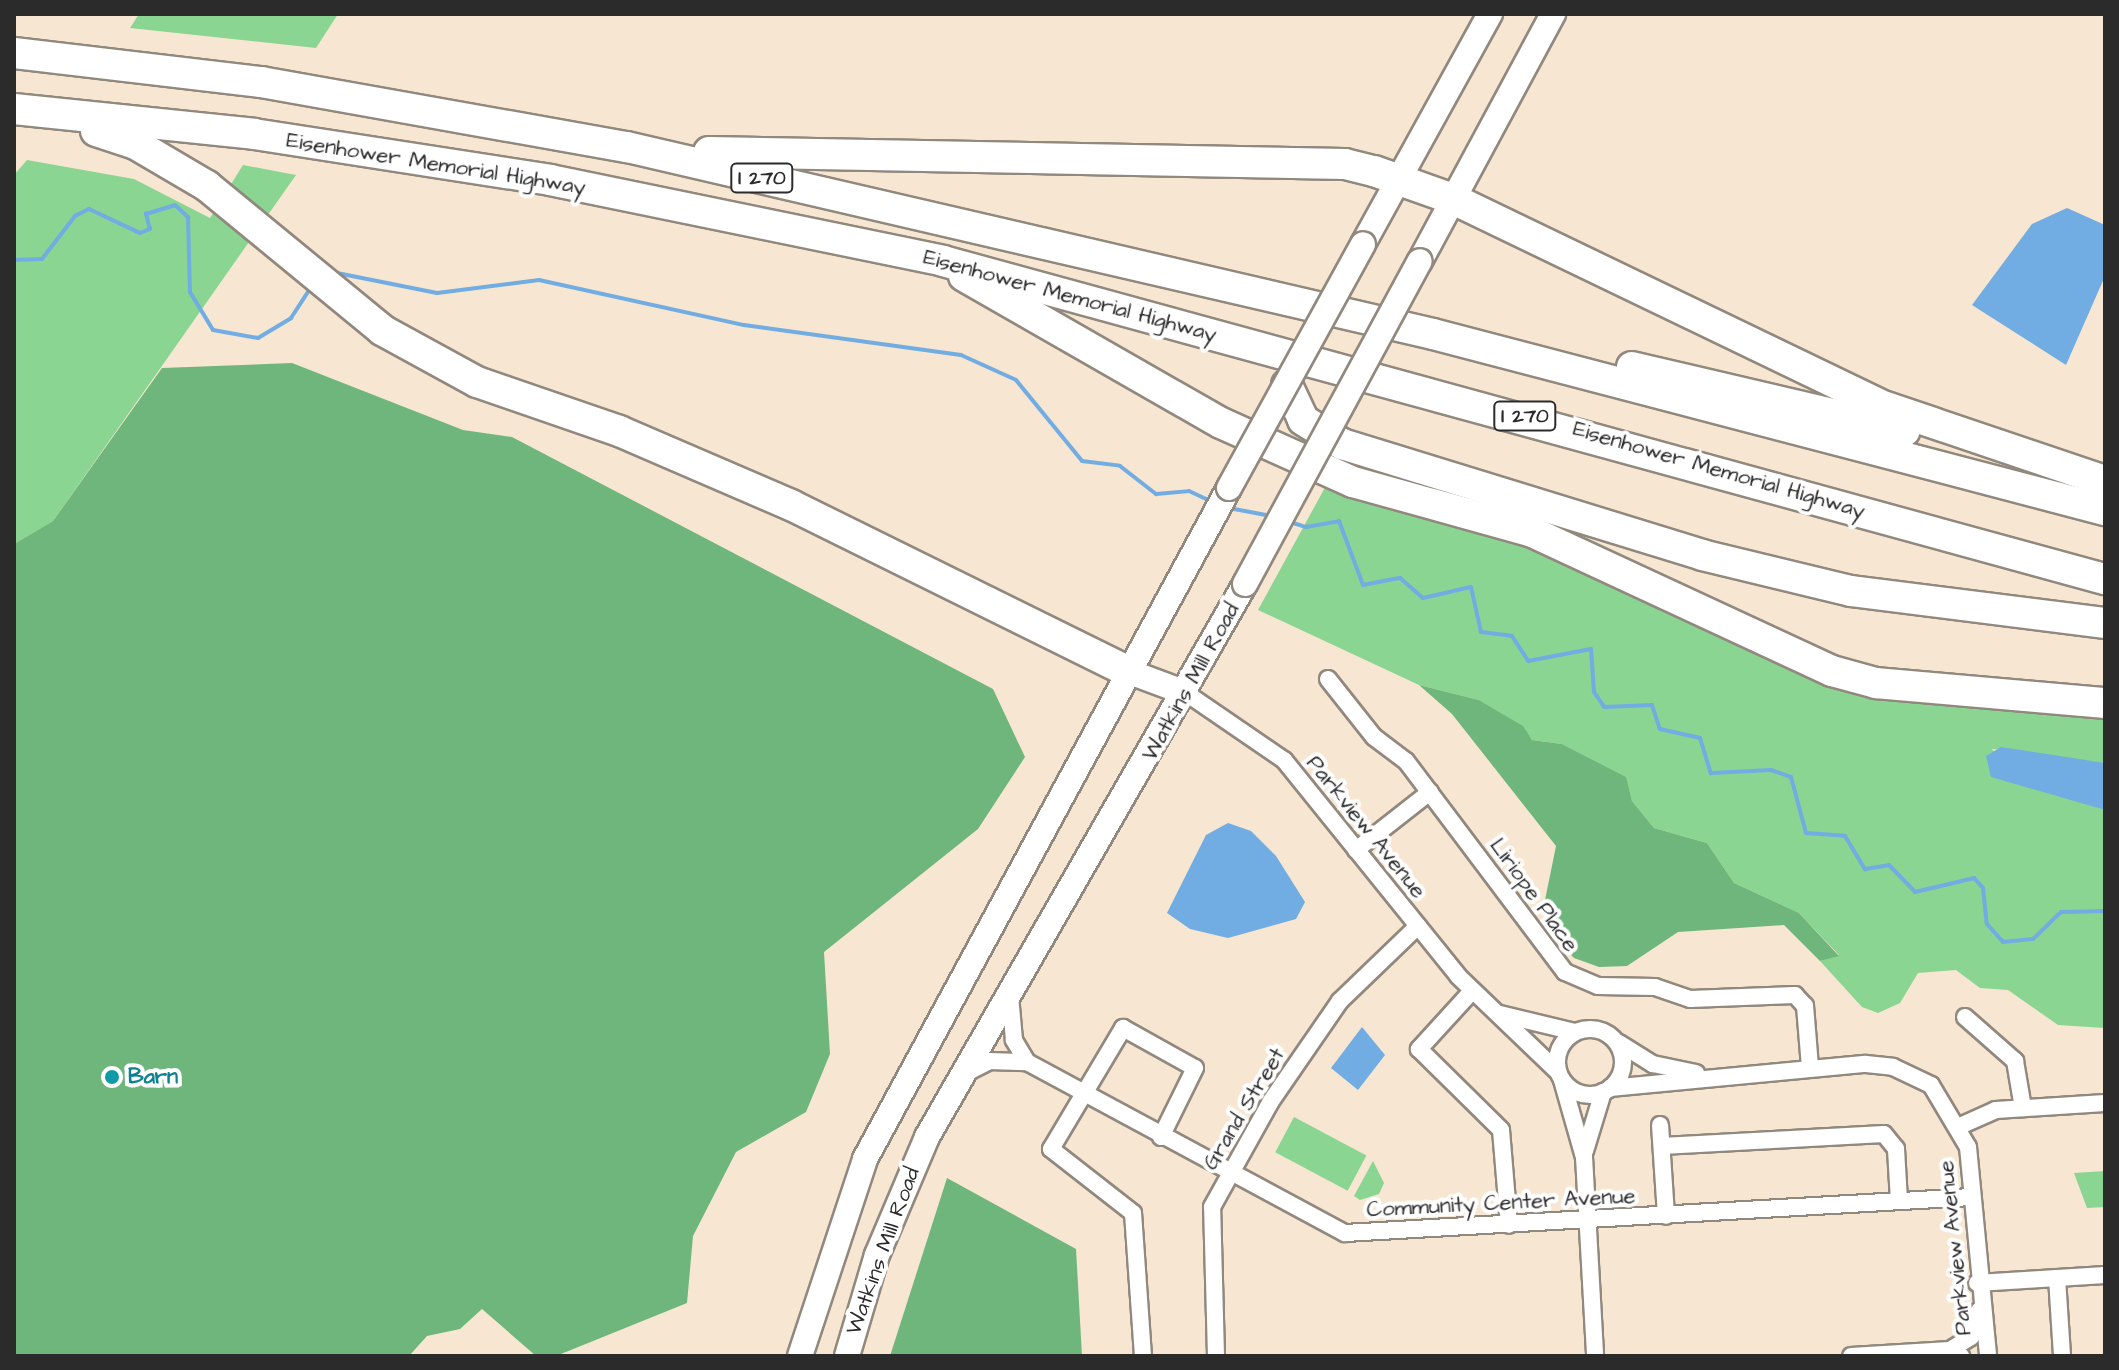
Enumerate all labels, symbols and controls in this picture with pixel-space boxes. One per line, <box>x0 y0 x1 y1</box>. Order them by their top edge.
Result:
street label: Eisenhower Memorial Highway <box>284 127 588 201</box>
road number: I 270 <box>730 162 794 194</box>
street label: Eisenhower Memorial Highway <box>920 244 1220 348</box>
road number: I 270 <box>1493 400 1557 432</box>
street label: Eisenhower Memorial Highway <box>1570 416 1868 524</box>
street label: Watkins Mill Road <box>1137 599 1245 765</box>
street label: Parkview Avenue <box>1300 750 1432 904</box>
street label: Liriope Place <box>1484 833 1584 957</box>
street label: Grand Street <box>1197 1043 1291 1175</box>
place label: Barn <box>128 1064 178 1090</box>
marker: Barn <box>103 1068 121 1086</box>
street label: Parkview Avenue <box>1933 1159 1977 1337</box>
street label: Watkins Mill Road <box>840 1164 926 1338</box>
street label: Community Center Avenue <box>1366 1183 1636 1223</box>

